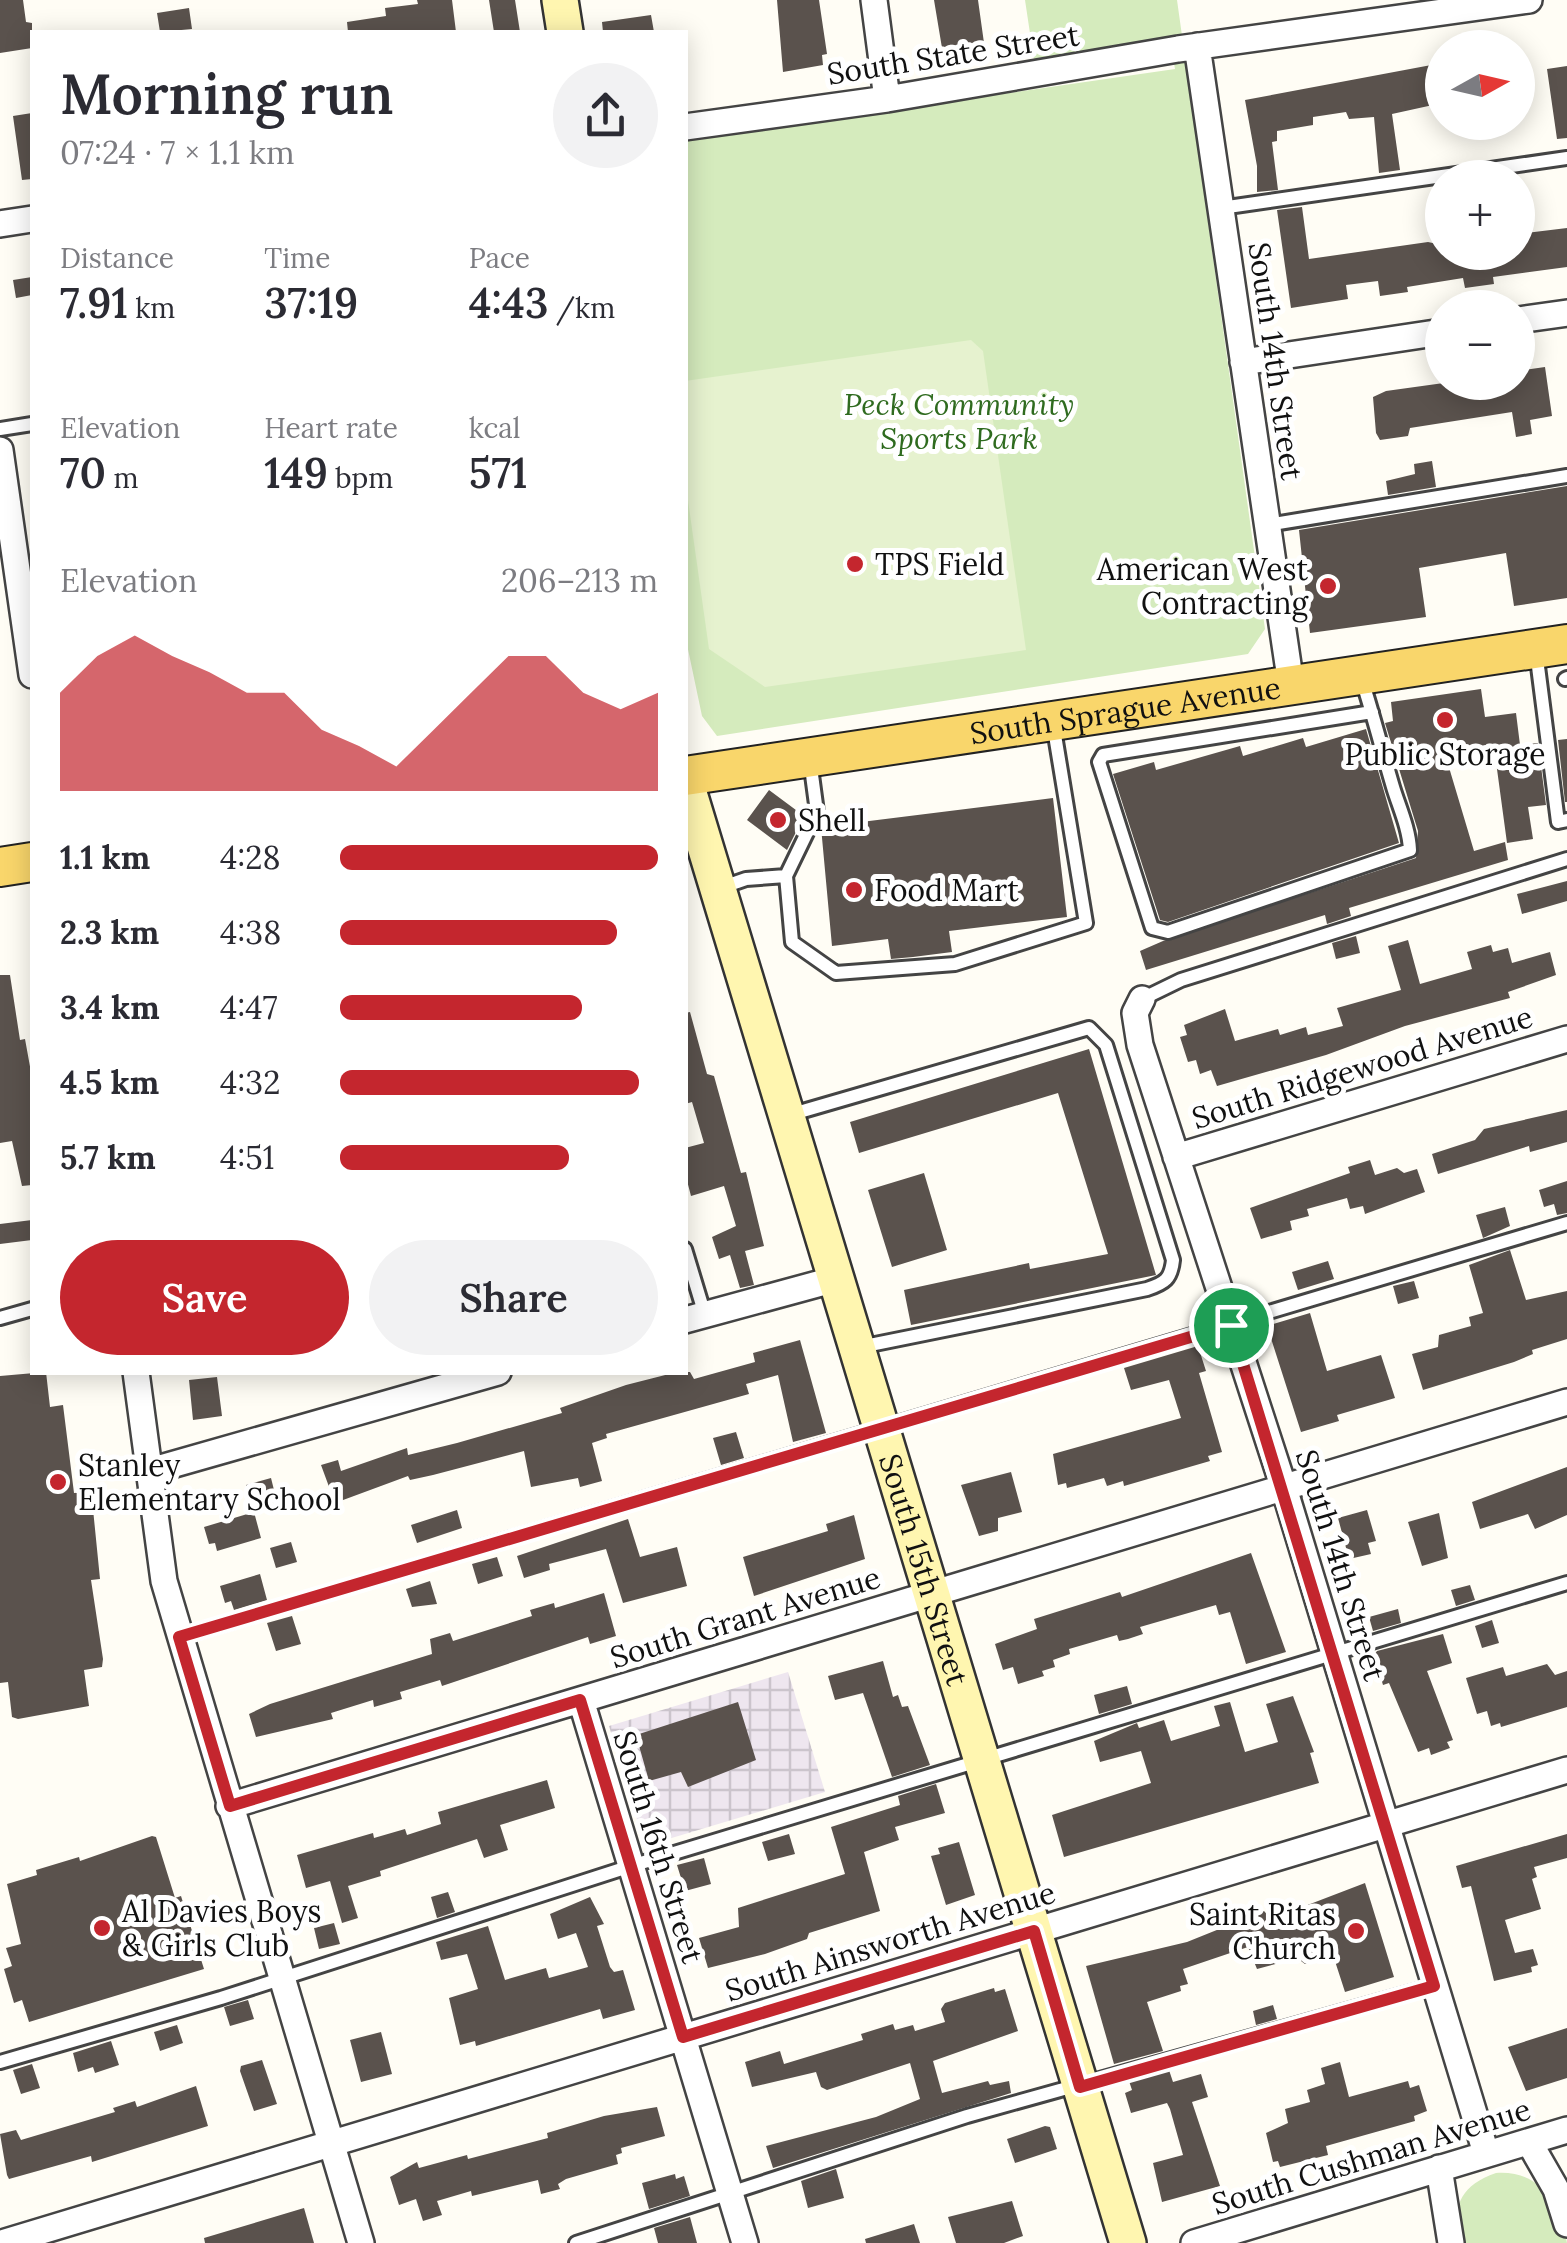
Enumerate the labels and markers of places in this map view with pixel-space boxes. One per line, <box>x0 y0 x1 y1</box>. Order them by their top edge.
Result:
place label: TPS Field <box>875 545 1004 583</box>
place label: American West Contracting <box>1096 550 1309 623</box>
marker: TPS Field <box>844 553 866 575</box>
marker: American West Contracting <box>1317 575 1339 597</box>
marker: Public Storage <box>1434 709 1456 731</box>
place label: Public Storage <box>1345 735 1546 774</box>
place label: Shell <box>798 801 866 839</box>
marker: Shell <box>767 809 789 831</box>
place label: Food Mart <box>874 871 1019 909</box>
marker: Food Mart <box>843 879 865 901</box>
pin <box>1189 1283 1274 1368</box>
place label: Stanley Elementary School <box>78 1446 341 1519</box>
marker: Stanley Elementary School <box>47 1471 69 1493</box>
place label: Al Davies Boys & Girls Club <box>121 1892 321 1964</box>
place label: Saint Ritas Church <box>1189 1895 1336 1967</box>
marker: Al Davies Boys & Girls Club <box>91 1917 113 1939</box>
marker: Saint Ritas Church <box>1345 1920 1367 1942</box>

